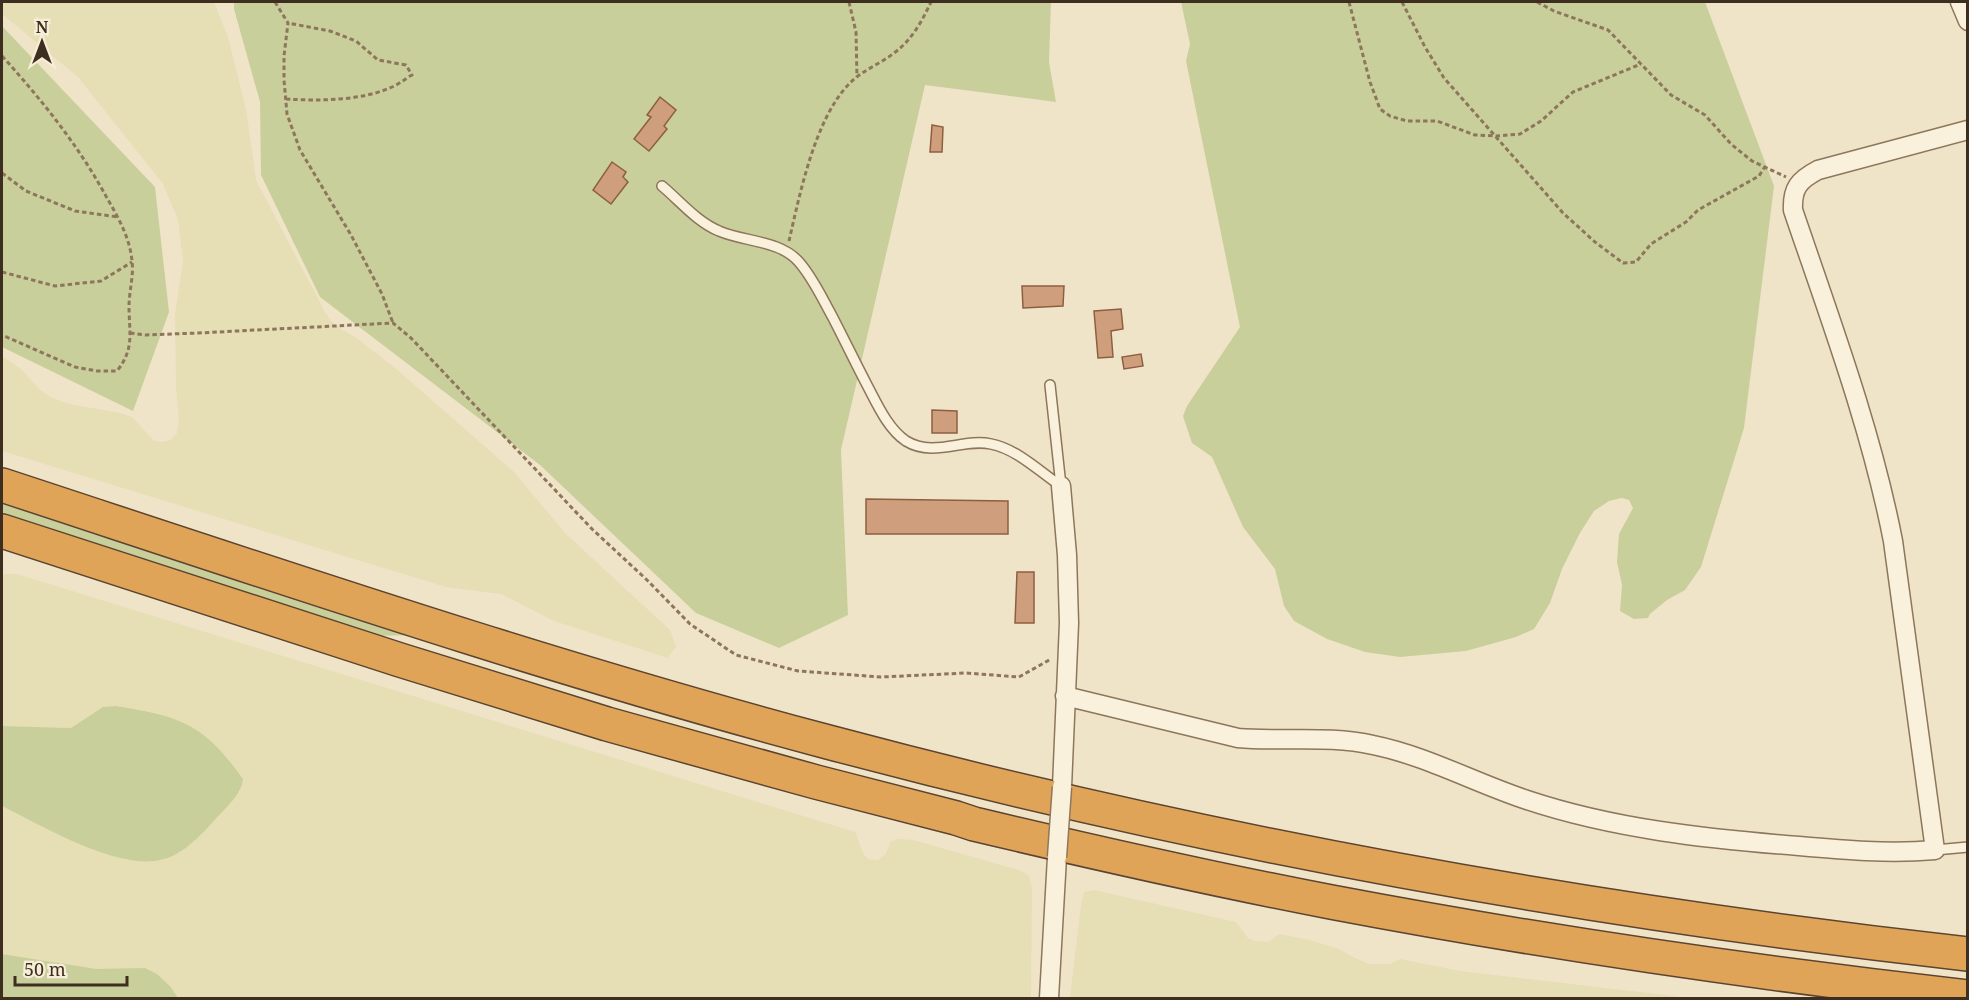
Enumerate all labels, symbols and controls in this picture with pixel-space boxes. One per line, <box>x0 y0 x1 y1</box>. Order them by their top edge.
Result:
north arrow <box>12 12 72 72</box>
text: N <box>36 16 49 38</box>
scale bar <box>15 949 128 987</box>
text: 50 m <box>24 957 66 981</box>

